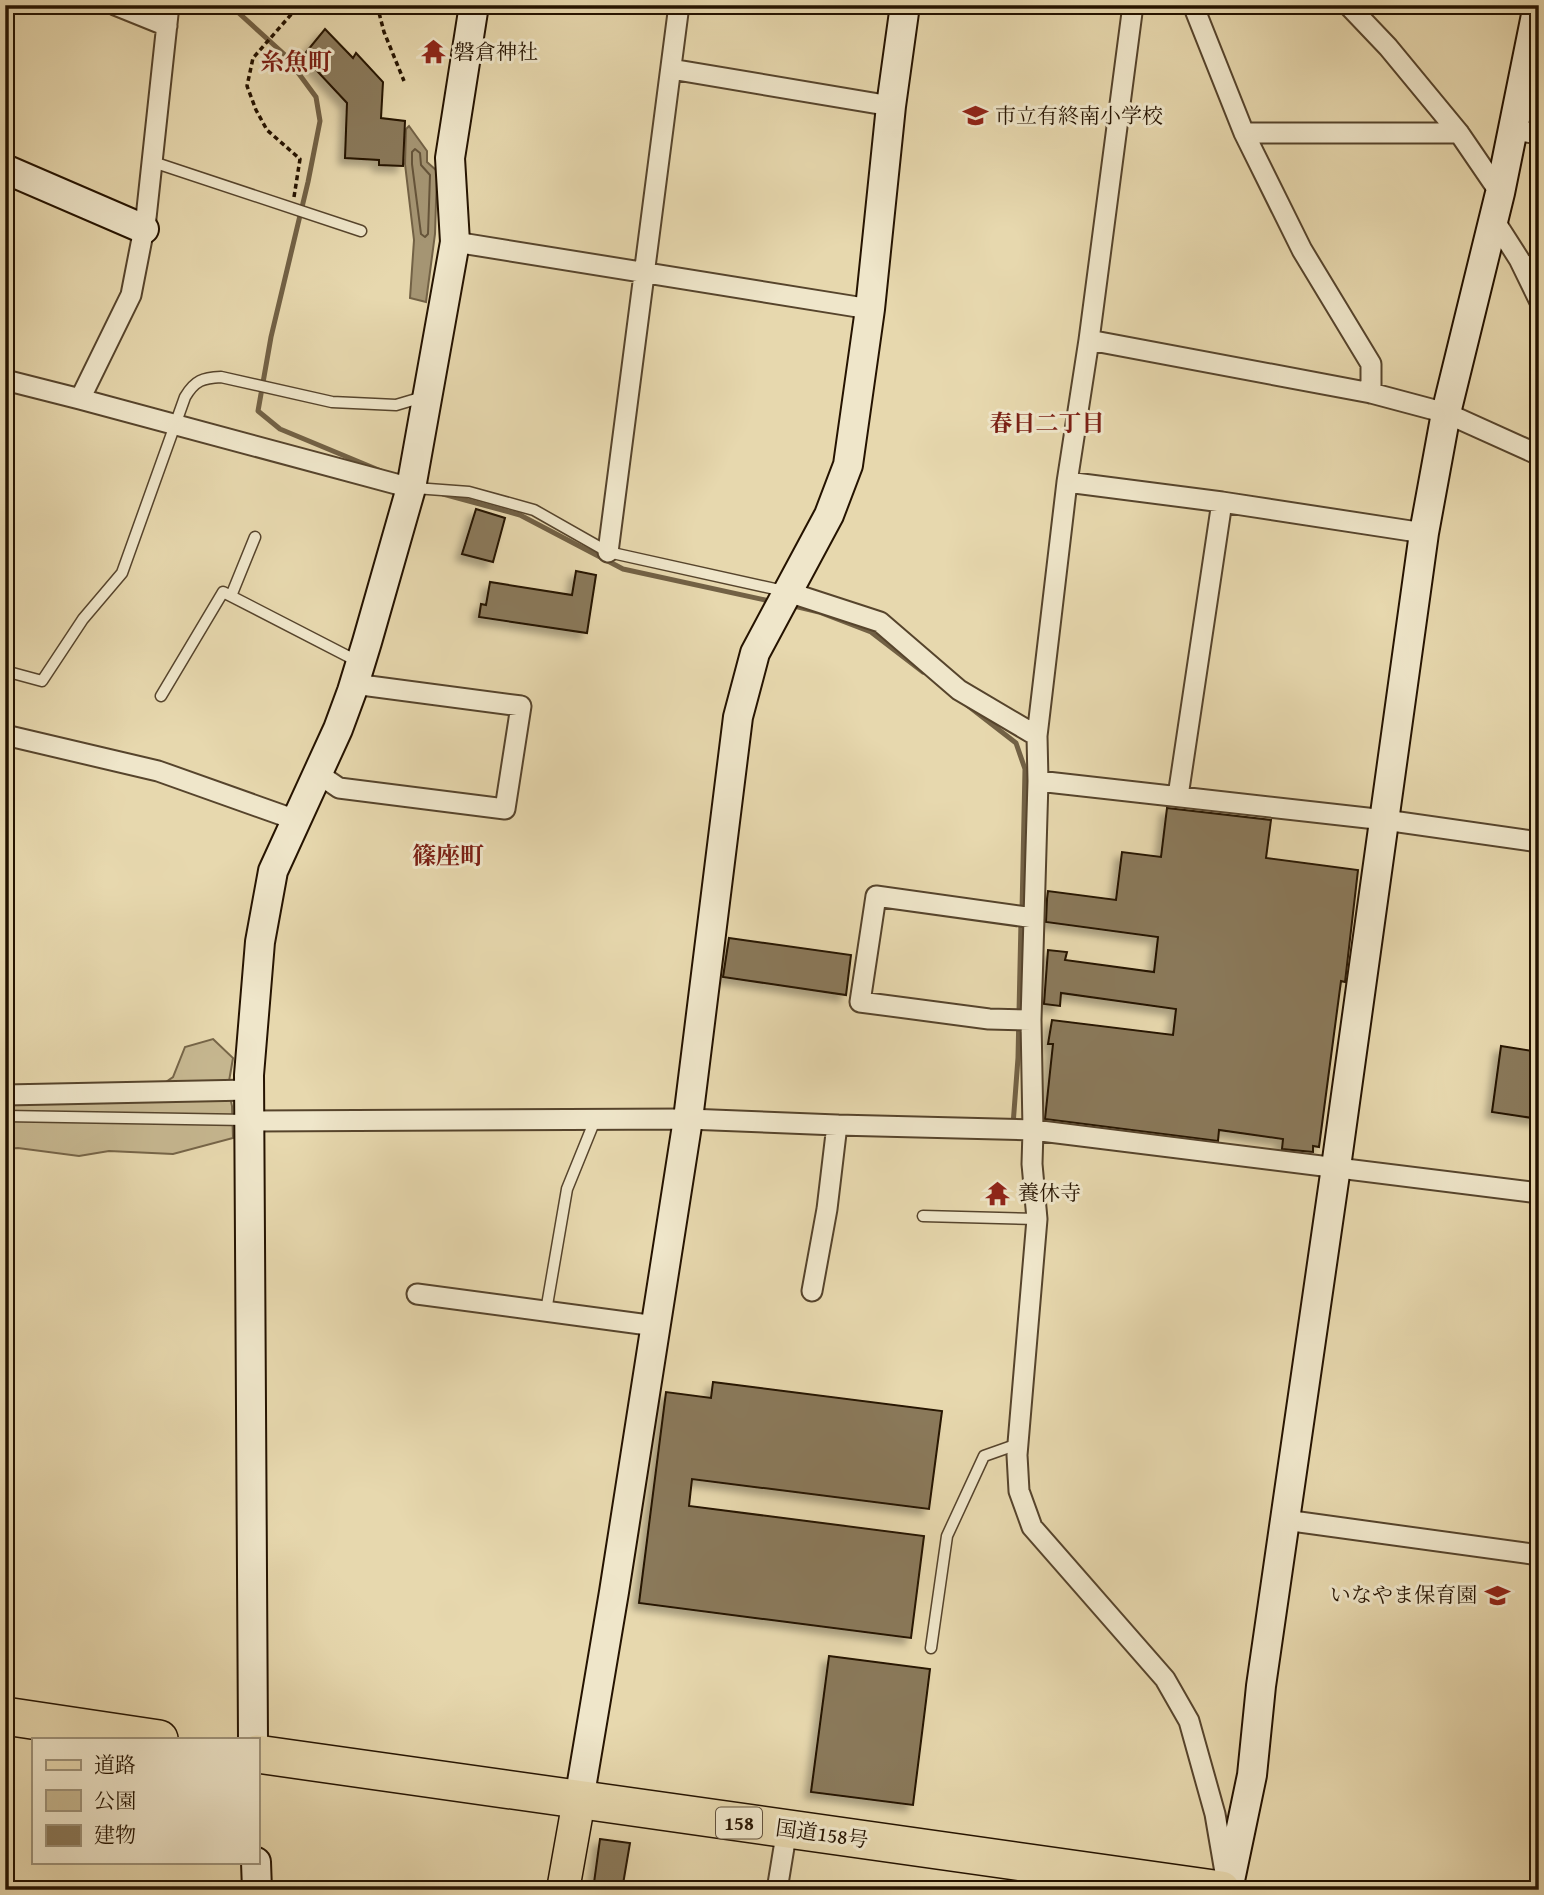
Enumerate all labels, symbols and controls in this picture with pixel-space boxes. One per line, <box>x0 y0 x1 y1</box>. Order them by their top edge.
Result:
place label: 磐倉神社 <box>454 36 538 67</box>
temple icon: 磐倉神社 <box>420 38 448 66</box>
district label: 糸魚町 <box>260 44 332 79</box>
place label: 市立有終南小学校 <box>995 100 1163 131</box>
school or university icon: 市立有終南小学校 <box>961 102 989 130</box>
district label: 春日二丁目 <box>990 406 1105 439</box>
district label: 篠座町 <box>412 838 484 873</box>
place label: 養休寺 <box>1018 1177 1081 1208</box>
temple icon: 養休寺 <box>984 1179 1012 1207</box>
place label: いなやま保育園 <box>1330 1579 1477 1610</box>
school or university icon: いなやま保育園 <box>1483 1581 1511 1609</box>
legend <box>32 1738 259 1864</box>
text: 道路 <box>94 1749 136 1780</box>
text: 公園 <box>94 1785 136 1816</box>
road number: 158 <box>716 1808 762 1839</box>
street label: 国道158号 <box>774 1812 870 1855</box>
text: 建物 <box>94 1819 136 1850</box>

